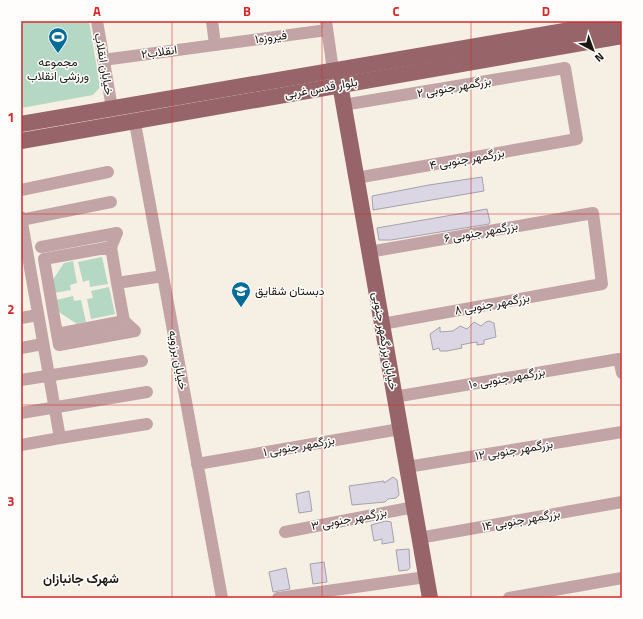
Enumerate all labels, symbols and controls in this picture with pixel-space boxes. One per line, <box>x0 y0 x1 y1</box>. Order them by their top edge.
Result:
text: A <box>93 1 101 21</box>
text: B <box>243 1 251 21</box>
text: C <box>392 1 400 21</box>
text: D <box>542 1 550 21</box>
street label: فیروزه۱ <box>254 25 288 48</box>
sports icon: مجموعه ورزشی انقلاب <box>47 26 69 54</box>
north arrow <box>573 30 613 70</box>
street label: خیابان انقلاب <box>90 31 119 97</box>
street label: انقلاب۲ <box>140 40 178 63</box>
text: N <box>591 49 608 66</box>
place label: مجموعه ورزشی انقلاب <box>27 52 89 85</box>
street label: بزرگمهر جنوبی ۲ <box>415 71 493 102</box>
street label: بلوار قدس غربی <box>283 72 359 103</box>
text: 1 <box>7 107 15 127</box>
street label: بزرگمهر جنوبی ۴ <box>428 143 506 174</box>
street label: بزرگمهر جنوبی ۶ <box>442 216 519 247</box>
school or university icon: دبستان شقایق <box>230 280 252 308</box>
place label: دبستان شقایق <box>255 281 325 300</box>
street label: بزرگمهر جنوبی ۸ <box>453 288 531 319</box>
street label: خیابان بزرگمهر جنوبی <box>368 290 403 391</box>
text: 2 <box>7 299 15 319</box>
street label: خیابان برزویه <box>164 329 193 391</box>
street label: بزرگمهر جنوبی ۱۰ <box>467 361 547 394</box>
street label: بزرگمهر جنوبی ۱ <box>262 430 336 461</box>
street label: بزرگمهر جنوبی ۱۲ <box>474 434 554 465</box>
text: 3 <box>7 491 15 511</box>
street label: بزرگمهر جنوبی ۳ <box>309 502 388 535</box>
street label: بزرگمهر جنوبی ۱۴ <box>480 503 562 536</box>
district label: شهرک جانبازان <box>43 568 119 588</box>

